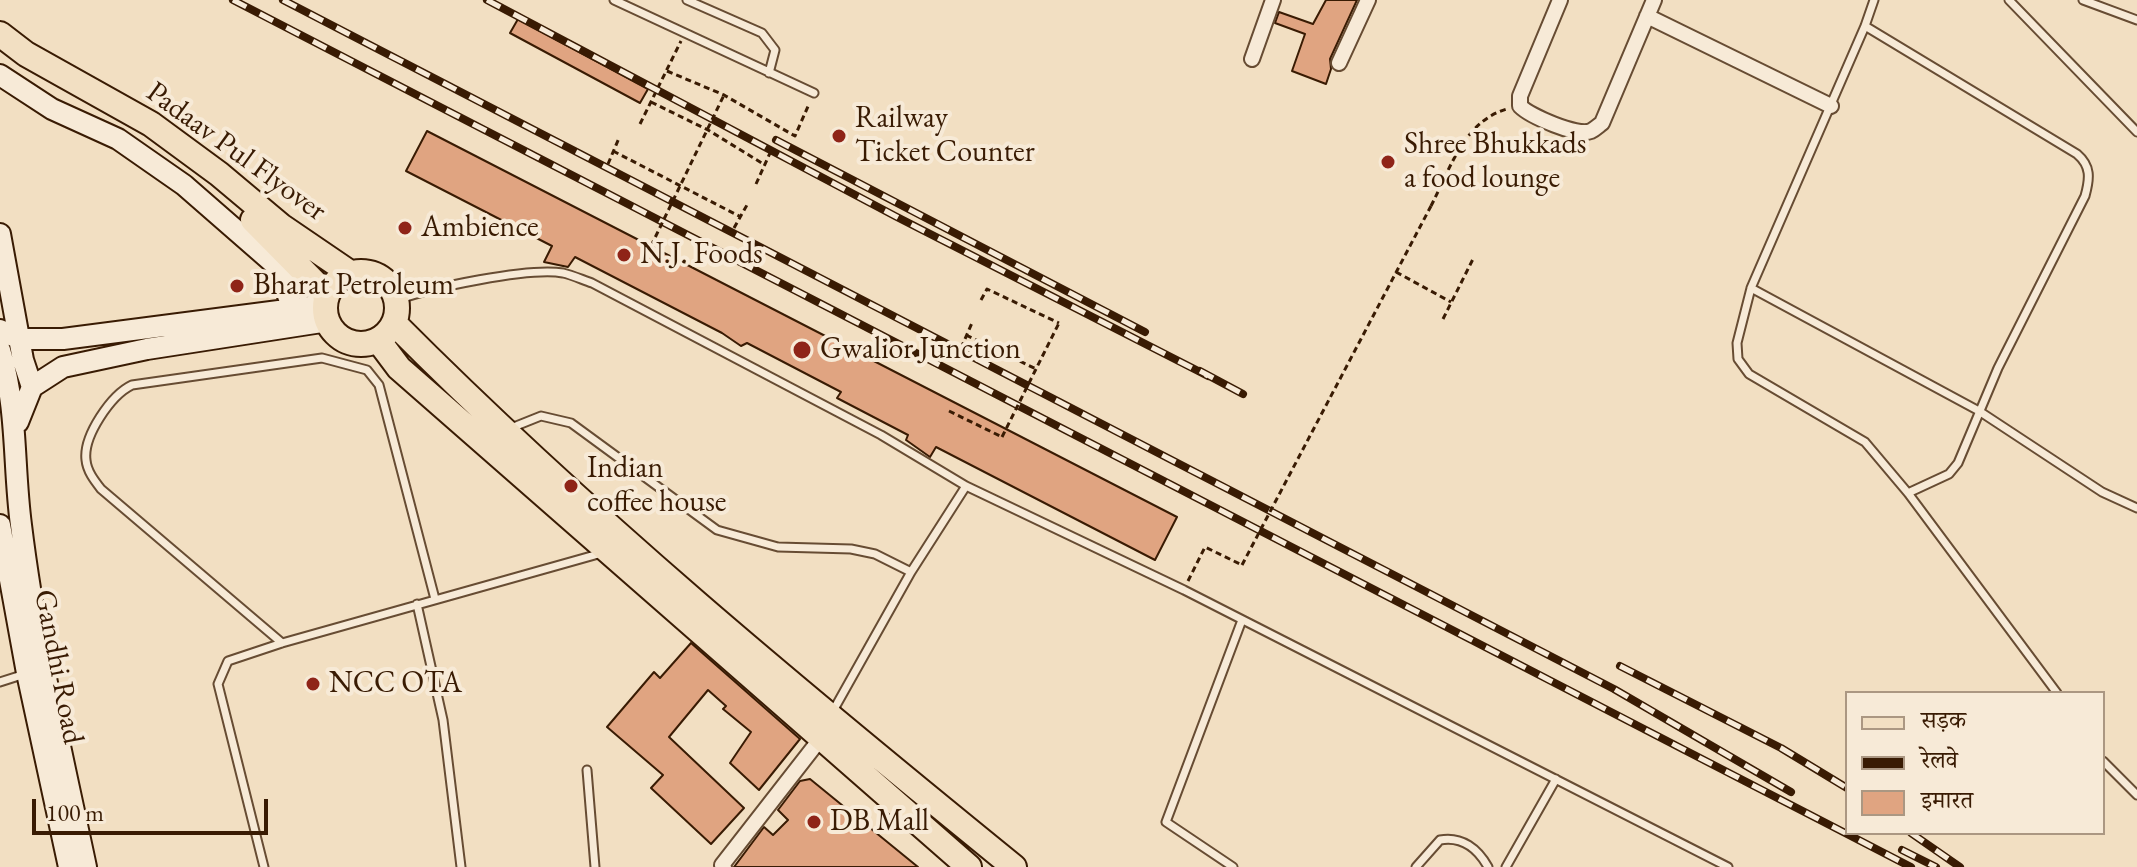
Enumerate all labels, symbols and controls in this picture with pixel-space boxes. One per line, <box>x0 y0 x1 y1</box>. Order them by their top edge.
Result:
street label: Padaav Pul Flyover <box>139 75 333 229</box>
place label: Railway Ticket Counter <box>855 101 1035 172</box>
marker: Railway Ticket Counter <box>830 127 848 145</box>
place label: Shree Bhukkads a food lounge <box>1404 127 1586 198</box>
marker: Shree Bhukkads a food lounge <box>1379 153 1397 171</box>
place label: Ambience <box>421 210 539 246</box>
marker: Ambience <box>396 219 414 237</box>
place label: N.J. Foods <box>640 237 763 273</box>
marker: N.J. Foods <box>615 246 633 264</box>
place label: Bharat Petroleum <box>253 268 454 304</box>
marker: Bharat Petroleum <box>228 277 246 295</box>
place label: Gwalior Junction <box>820 332 1021 368</box>
marker: Gwalior Junction <box>791 339 813 361</box>
place label: Indian coffee house <box>587 451 727 522</box>
marker: Indian coffee house <box>562 477 580 495</box>
street label: Gandhi Road <box>25 587 91 747</box>
place label: NCC OTA <box>329 666 462 702</box>
marker: NCC OTA <box>304 675 322 693</box>
legend <box>1845 691 2105 835</box>
text: सड़क <box>1921 704 1966 735</box>
text: रेलवे <box>1921 744 1958 775</box>
scale bar <box>36 783 272 833</box>
text: इमारत <box>1921 784 1973 815</box>
text: 100 m <box>46 797 104 828</box>
place label: DB Mall <box>830 804 929 840</box>
marker: DB Mall <box>805 813 823 831</box>

